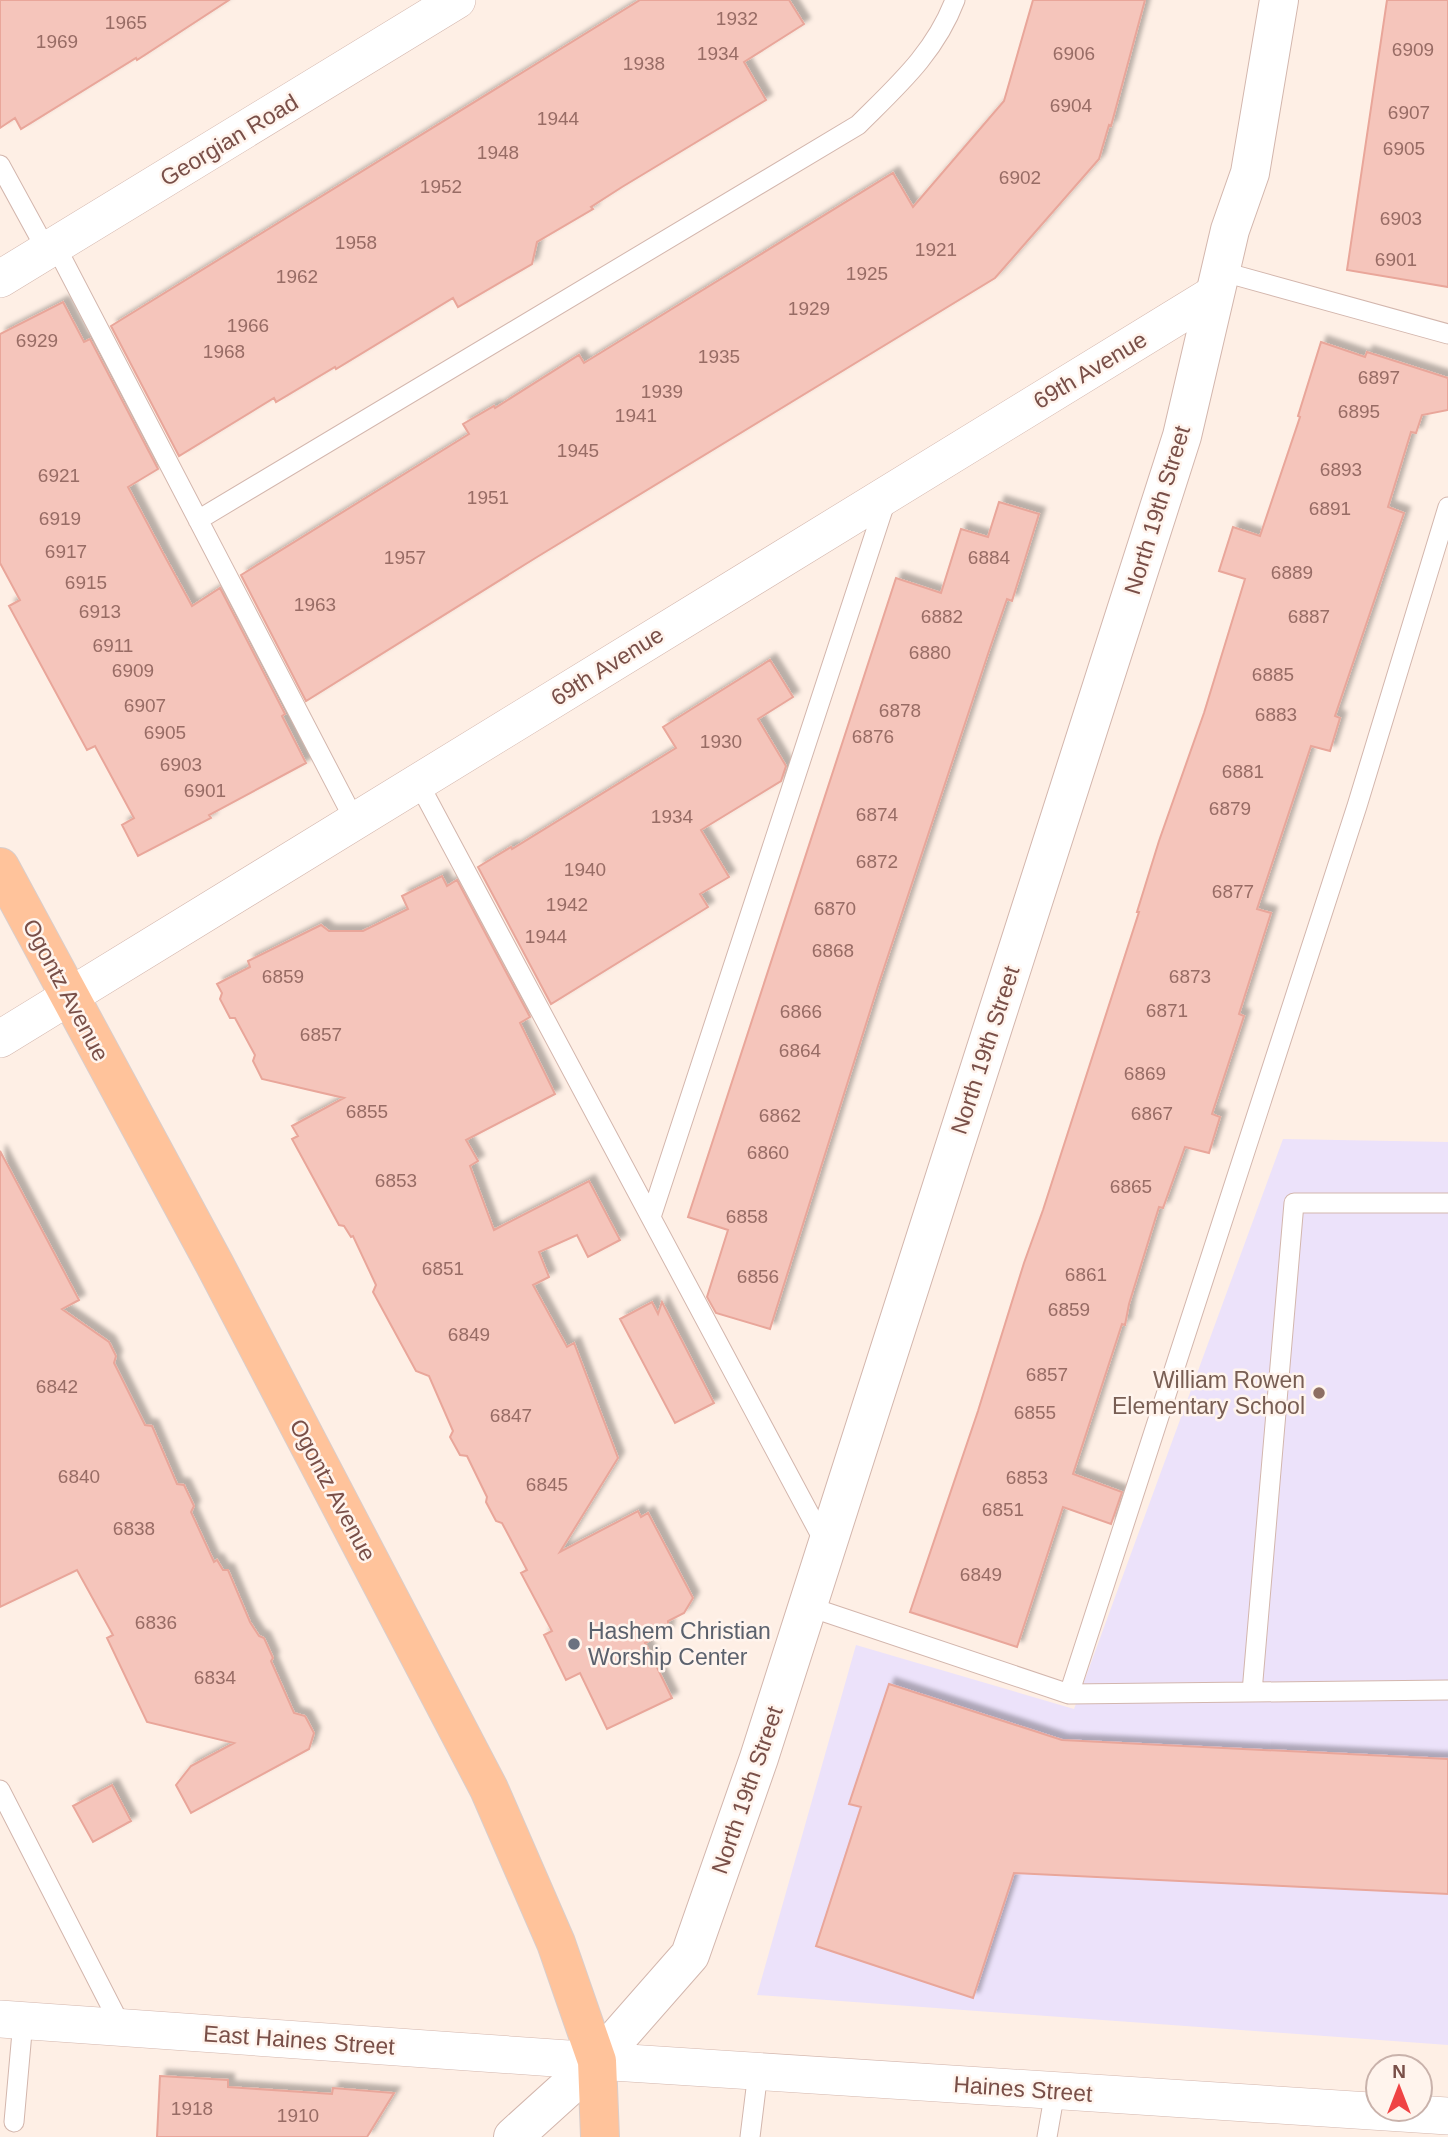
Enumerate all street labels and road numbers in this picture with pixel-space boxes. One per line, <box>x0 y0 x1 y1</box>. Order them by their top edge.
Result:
street label: Georgian Road <box>155 89 303 191</box>
street label: 69th Avenue <box>1029 326 1151 414</box>
street label: North 19th Street <box>1119 422 1195 598</box>
street label: 69th Avenue <box>546 621 668 711</box>
street label: Ogontz Avenue <box>18 915 114 1065</box>
street label: North 19th Street <box>946 962 1025 1137</box>
street label: Ogontz Avenue <box>285 1415 381 1565</box>
street label: North 19th Street <box>706 1702 788 1877</box>
street label: East Haines Street <box>202 2020 396 2060</box>
street label: Haines Street <box>953 2071 1094 2107</box>

